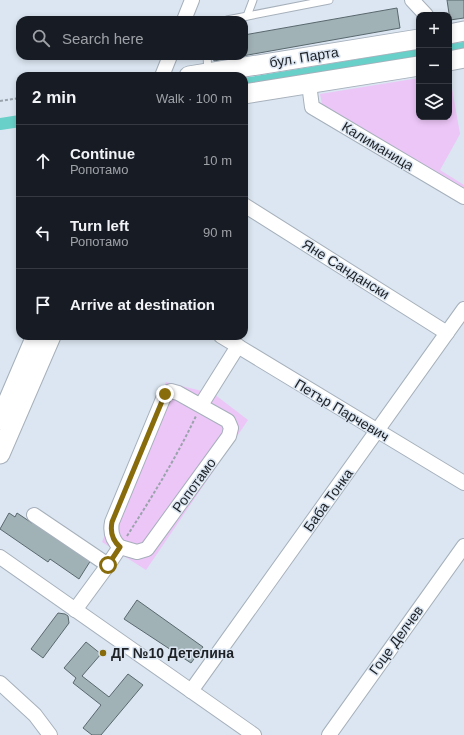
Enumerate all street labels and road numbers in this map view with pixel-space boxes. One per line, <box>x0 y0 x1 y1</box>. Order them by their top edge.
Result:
street label: бул. Парта <box>268 44 340 70</box>
street label: Калиманица <box>339 118 417 174</box>
street label: Яне Сандански <box>299 236 393 302</box>
street label: Петър Парчевич <box>292 376 392 444</box>
street label: Ропотамо <box>169 455 219 515</box>
street label: Баба Тонка <box>300 465 356 534</box>
street label: Гоце Делчев <box>366 602 426 678</box>

